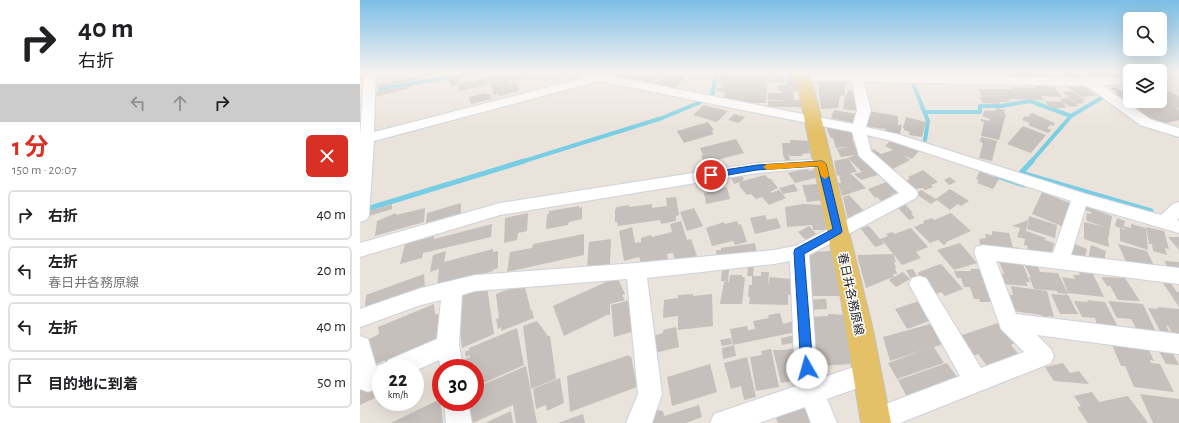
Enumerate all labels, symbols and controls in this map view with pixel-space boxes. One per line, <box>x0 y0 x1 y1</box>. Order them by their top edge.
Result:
map controls <box>1123 12 1167 108</box>
button: search <box>1123 12 1167 56</box>
text: 40 m <box>78 15 134 43</box>
icon: right <box>12 16 64 68</box>
text: 右折 <box>78 53 114 71</box>
button: layers <box>1123 64 1167 108</box>
icon: left <box>127 92 149 114</box>
icon: ahead <box>169 92 191 114</box>
icon: right <box>211 92 233 114</box>
button: close <box>306 135 348 177</box>
text: 1 分 <box>12 136 48 160</box>
pin <box>694 158 728 192</box>
text: 150 m · 20:07 <box>12 164 77 177</box>
icon: arrive <box>700 164 722 186</box>
icon: right <box>14 204 36 226</box>
text: 40 m <box>316 207 346 222</box>
text: 右折 <box>48 209 78 224</box>
street label: 春日井各務原線 <box>836 251 867 336</box>
text: 左折 <box>48 255 78 270</box>
icon: left <box>14 260 36 282</box>
text: 20 m <box>317 263 346 278</box>
text: 春日井各務原線 <box>48 277 139 290</box>
icon: left <box>14 316 36 338</box>
text: 40 m <box>316 319 346 334</box>
text: 左折 <box>48 321 78 336</box>
position arrow <box>786 347 828 389</box>
speed limit sign: 30 <box>432 359 484 411</box>
text: 22 <box>389 370 407 390</box>
icon: arrive <box>14 372 36 394</box>
text: 50 m <box>317 375 346 390</box>
text: 目的地に到着 <box>48 377 138 392</box>
text: km/h <box>388 390 408 400</box>

